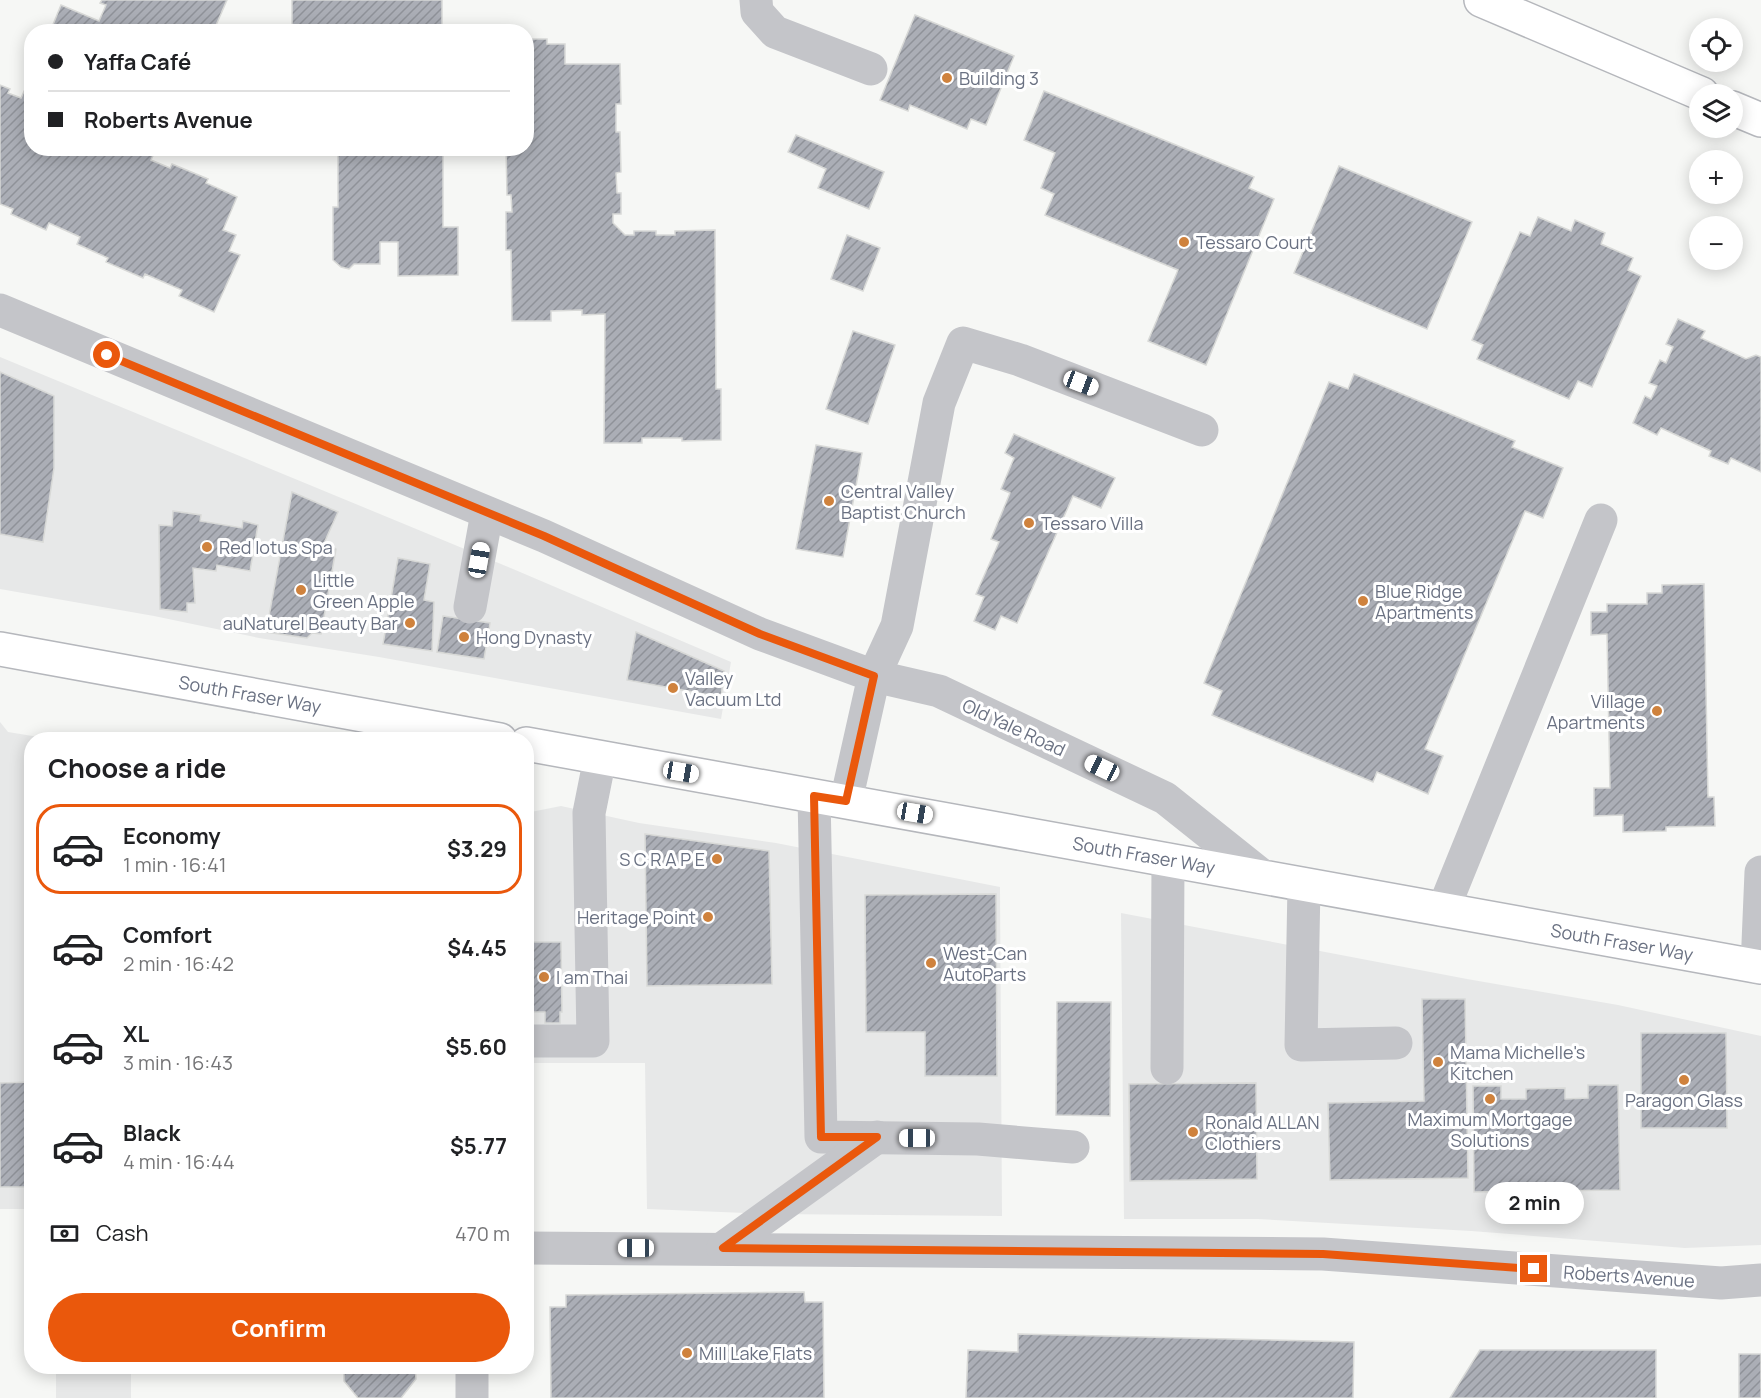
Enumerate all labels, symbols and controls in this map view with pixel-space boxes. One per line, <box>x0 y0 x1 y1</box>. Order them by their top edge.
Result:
map controls <box>1689 18 1743 270</box>
button: locate <box>1689 18 1743 72</box>
text: Yaffa Café <box>84 47 191 77</box>
place label: Building 3 <box>959 66 1039 90</box>
marker: Building 3 <box>940 71 954 85</box>
button: layers <box>1689 84 1743 138</box>
text: Roberts Avenue <box>84 105 253 135</box>
button: + <box>1689 150 1743 204</box>
button: − <box>1689 216 1743 270</box>
place label: Tessaro Court <box>1196 230 1313 254</box>
marker: Tessaro Court <box>1177 235 1191 249</box>
route start <box>93 341 120 368</box>
car <box>1061 368 1101 398</box>
place label: Central Valley Baptist Church <box>841 479 966 524</box>
marker: Central Valley Baptist Church <box>822 494 836 508</box>
place label: Tessaro Villa <box>1041 511 1143 535</box>
marker: Tessaro Villa <box>1022 516 1036 530</box>
place label: Red lotus Spa <box>219 535 333 559</box>
marker: Red lotus Spa <box>200 540 214 554</box>
car <box>467 541 491 579</box>
place label: Little Green Apple <box>313 568 415 613</box>
place label: Blue Ridge Apartments <box>1375 579 1474 624</box>
marker: Little Green Apple <box>294 583 308 597</box>
marker: Blue Ridge Apartments <box>1356 594 1370 608</box>
place label: auNaturel Beauty Bar <box>223 611 399 635</box>
marker: auNaturel Beauty Bar <box>403 616 417 630</box>
place label: Hong Dynasty <box>476 625 593 649</box>
marker: Hong Dynasty <box>457 630 471 644</box>
place label: Valley Vacuum Ltd <box>685 666 782 711</box>
street label: South Fraser Way <box>177 670 324 718</box>
marker: Valley Vacuum Ltd <box>666 681 680 695</box>
place label: Village Apartments <box>1546 689 1645 734</box>
street label: Old Yale Road <box>959 693 1069 761</box>
marker: Village Apartments <box>1650 704 1664 718</box>
text: Choose a ride <box>48 749 226 786</box>
car <box>1082 752 1122 784</box>
car <box>662 760 700 784</box>
car <box>896 801 934 825</box>
text: Economy <box>123 821 221 851</box>
icon: car <box>51 822 105 876</box>
street label: South Fraser Way <box>1071 831 1218 879</box>
text: $3.29 <box>447 834 507 864</box>
place label: S C R A P E <box>619 847 705 871</box>
text: 1 min · 16:41 <box>123 851 227 878</box>
marker: S C R A P E <box>710 852 724 866</box>
place label: Heritage Point <box>577 905 696 929</box>
marker: Heritage Point <box>701 910 715 924</box>
street label: South Fraser Way <box>1549 918 1696 966</box>
text: Comfort <box>123 920 212 950</box>
icon: car <box>51 921 105 975</box>
text: $4.45 <box>447 933 507 963</box>
place label: West-Can AutoParts <box>943 941 1027 986</box>
text: 2 min · 16:42 <box>123 950 234 977</box>
marker: West-Can AutoParts <box>924 956 938 970</box>
place label: I am Thai <box>556 965 628 989</box>
marker: I am Thai <box>537 970 551 984</box>
text: XL <box>123 1019 149 1049</box>
icon: car <box>51 1020 105 1074</box>
text: $5.60 <box>445 1032 507 1062</box>
place label: Mama Michelle's Kitchen <box>1450 1040 1585 1085</box>
text: 3 min · 16:43 <box>123 1049 233 1076</box>
marker: Mama Michelle's Kitchen <box>1431 1055 1445 1069</box>
marker: Paragon Glass <box>1677 1073 1691 1087</box>
place label: Paragon Glass <box>1625 1088 1743 1112</box>
marker: Maximum Mortgage Solutions <box>1483 1092 1497 1106</box>
place label: Maximum Mortgage Solutions <box>1408 1107 1572 1152</box>
place label: Ronald ALLAN Clothiers <box>1205 1110 1320 1155</box>
text: Black <box>123 1118 180 1148</box>
icon: car <box>51 1119 105 1173</box>
marker: Ronald ALLAN Clothiers <box>1186 1125 1200 1139</box>
car <box>899 1129 935 1147</box>
text: $5.77 <box>450 1131 507 1161</box>
text: 4 min · 16:44 <box>123 1148 235 1175</box>
callout: 2 min <box>1484 1182 1583 1224</box>
text: 2 min <box>1508 1189 1561 1216</box>
icon: cash <box>48 1217 81 1250</box>
text: Cash <box>96 1218 149 1248</box>
text: 470 m <box>455 1220 510 1247</box>
car <box>618 1239 654 1257</box>
route end <box>1520 1255 1547 1282</box>
street label: Roberts Avenue <box>1563 1259 1695 1293</box>
button: Confirm <box>48 1293 510 1362</box>
place label: Mill Lake Flats <box>699 1341 812 1365</box>
marker: Mill Lake Flats <box>680 1346 694 1360</box>

